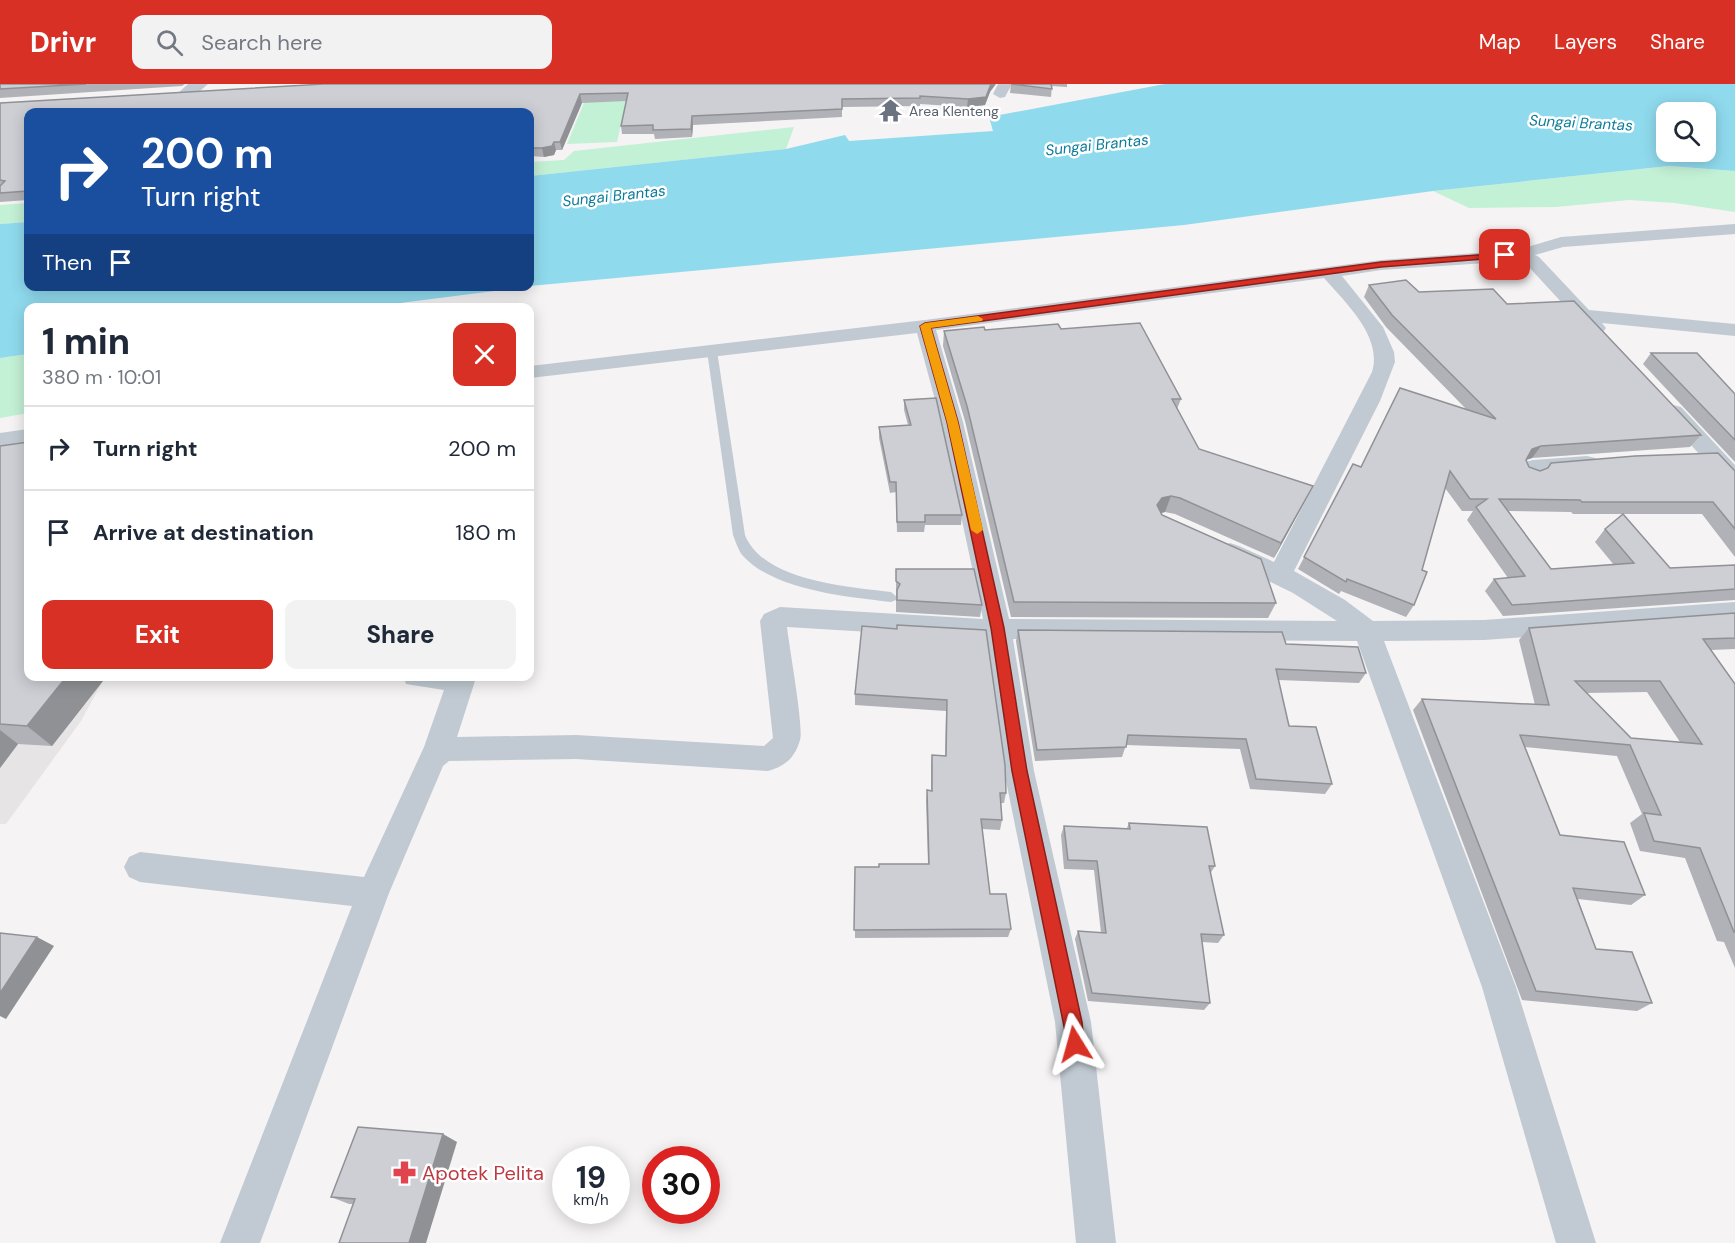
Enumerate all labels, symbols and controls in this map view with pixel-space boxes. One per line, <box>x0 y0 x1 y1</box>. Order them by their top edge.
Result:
search box <box>132 15 552 69</box>
text: Drivr <box>30 24 96 61</box>
icon: search <box>153 26 186 59</box>
text: Search here <box>201 28 323 57</box>
text: Map <box>1479 28 1521 56</box>
text: Layers <box>1554 28 1617 56</box>
text: Share <box>1650 28 1705 56</box>
temple icon: Area Klenteng <box>878 98 904 124</box>
place label: Area Klenteng <box>909 102 999 120</box>
map controls <box>1656 102 1716 162</box>
button: search <box>1656 102 1716 162</box>
water label: Sungai Brantas <box>1529 110 1633 136</box>
text: 200 m <box>141 126 274 181</box>
water label: Sungai Brantas <box>1044 130 1150 160</box>
icon: right <box>42 132 120 210</box>
text: Turn right <box>141 179 261 214</box>
water label: Sungai Brantas <box>561 181 667 211</box>
pin <box>1479 229 1530 280</box>
icon: arrive <box>1488 238 1521 271</box>
icon: arrive <box>104 246 137 279</box>
text: Then <box>42 248 92 277</box>
text: 1 min <box>42 318 130 365</box>
button: close <box>453 323 516 386</box>
text: 380 m · 10:01 <box>42 364 161 390</box>
icon: right <box>42 432 75 465</box>
text: Turn right <box>93 434 198 463</box>
text: 200 m <box>448 434 516 463</box>
icon: arrive <box>42 516 75 549</box>
text: Arrive at destination <box>93 518 314 547</box>
text: 180 m <box>455 518 516 547</box>
button: Exit <box>42 600 273 669</box>
button: Share <box>285 600 516 669</box>
position arrow <box>1043 1012 1107 1076</box>
speed limit sign: 30 <box>642 1146 720 1224</box>
text: 19 <box>576 1158 606 1197</box>
pharmacy icon: Apotek Pelita <box>391 1160 417 1186</box>
place label: Apotek Pelita <box>422 1160 544 1186</box>
text: km/h <box>573 1190 609 1210</box>

